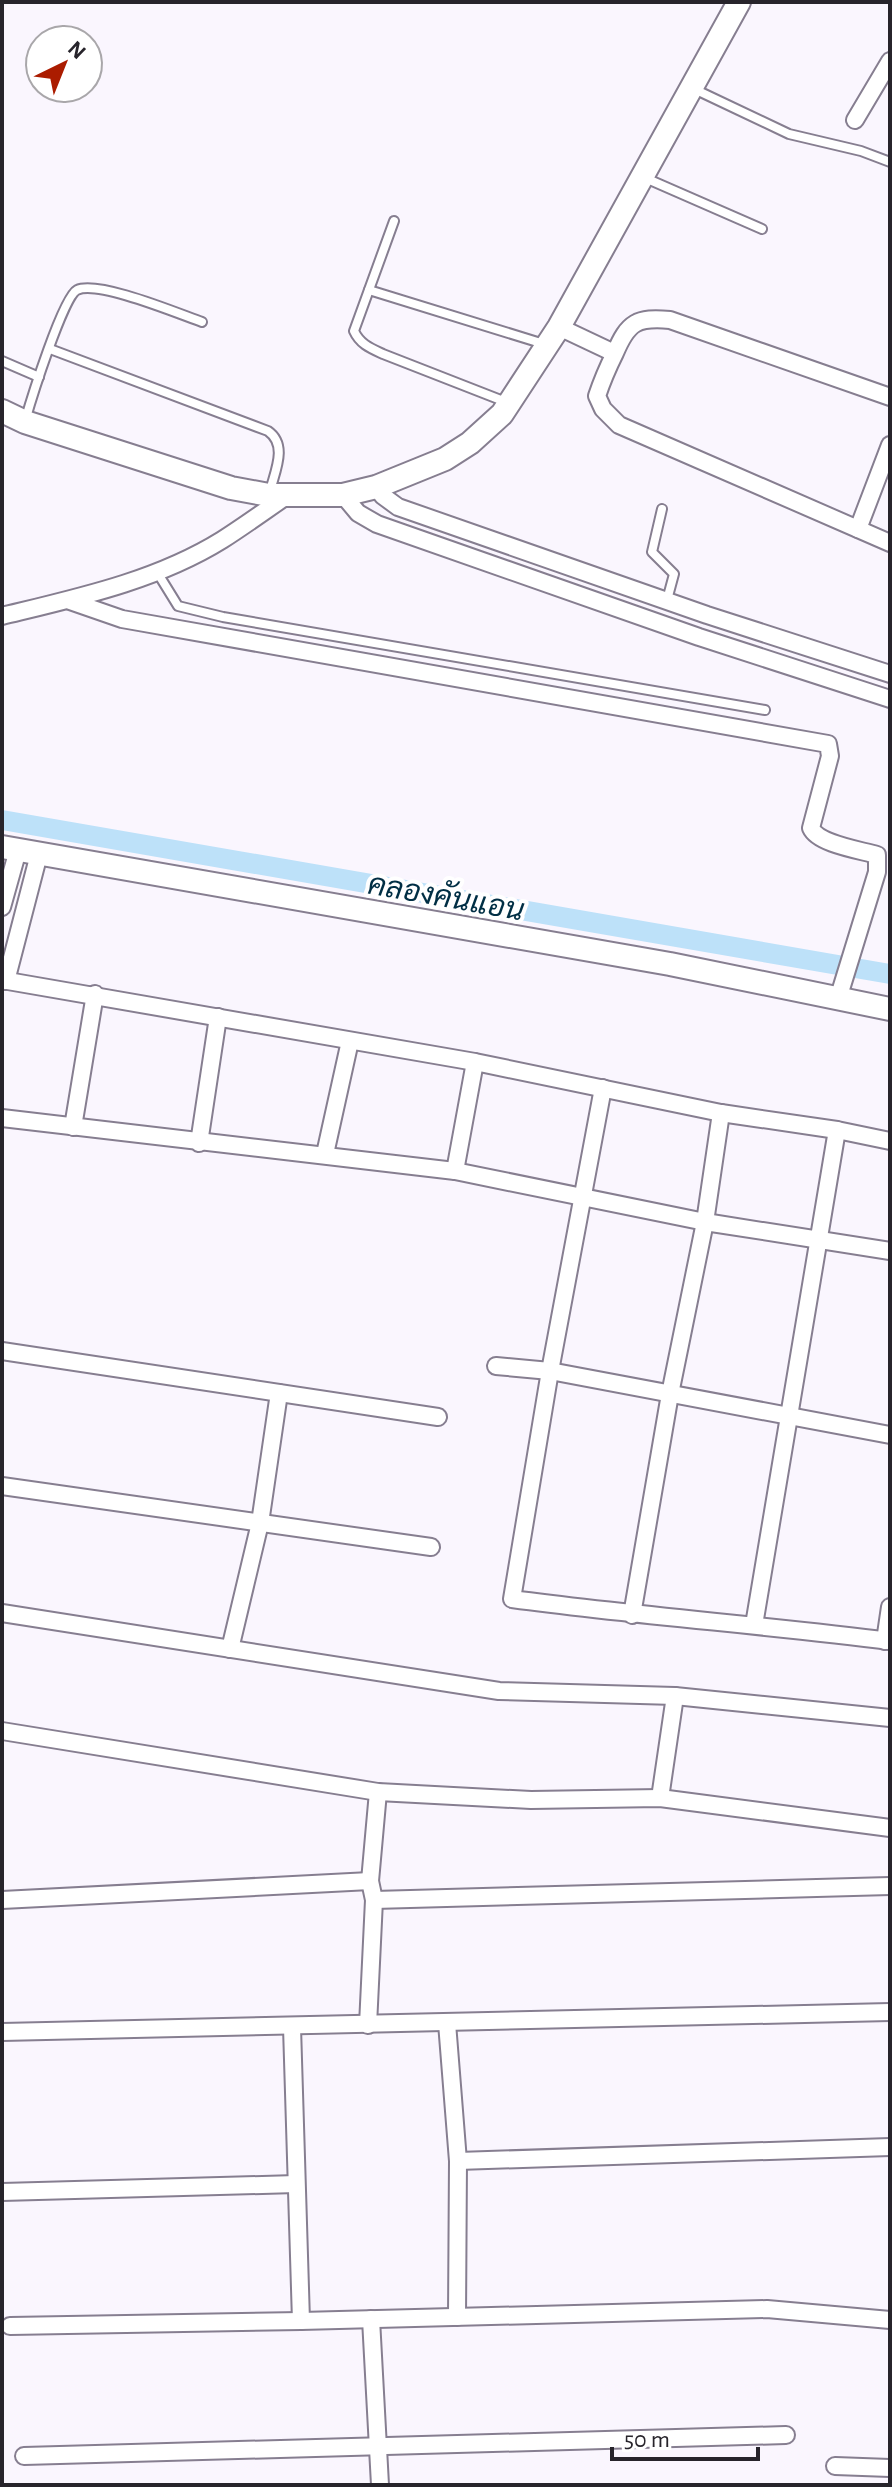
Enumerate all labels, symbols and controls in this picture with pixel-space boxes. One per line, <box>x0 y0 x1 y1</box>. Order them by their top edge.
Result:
north arrow <box>24 24 104 104</box>
text: N <box>64 37 90 63</box>
water label: คลองคันแอน <box>365 865 527 926</box>
scale bar <box>612 2411 758 2461</box>
text: 50 m <box>624 2428 670 2452</box>

